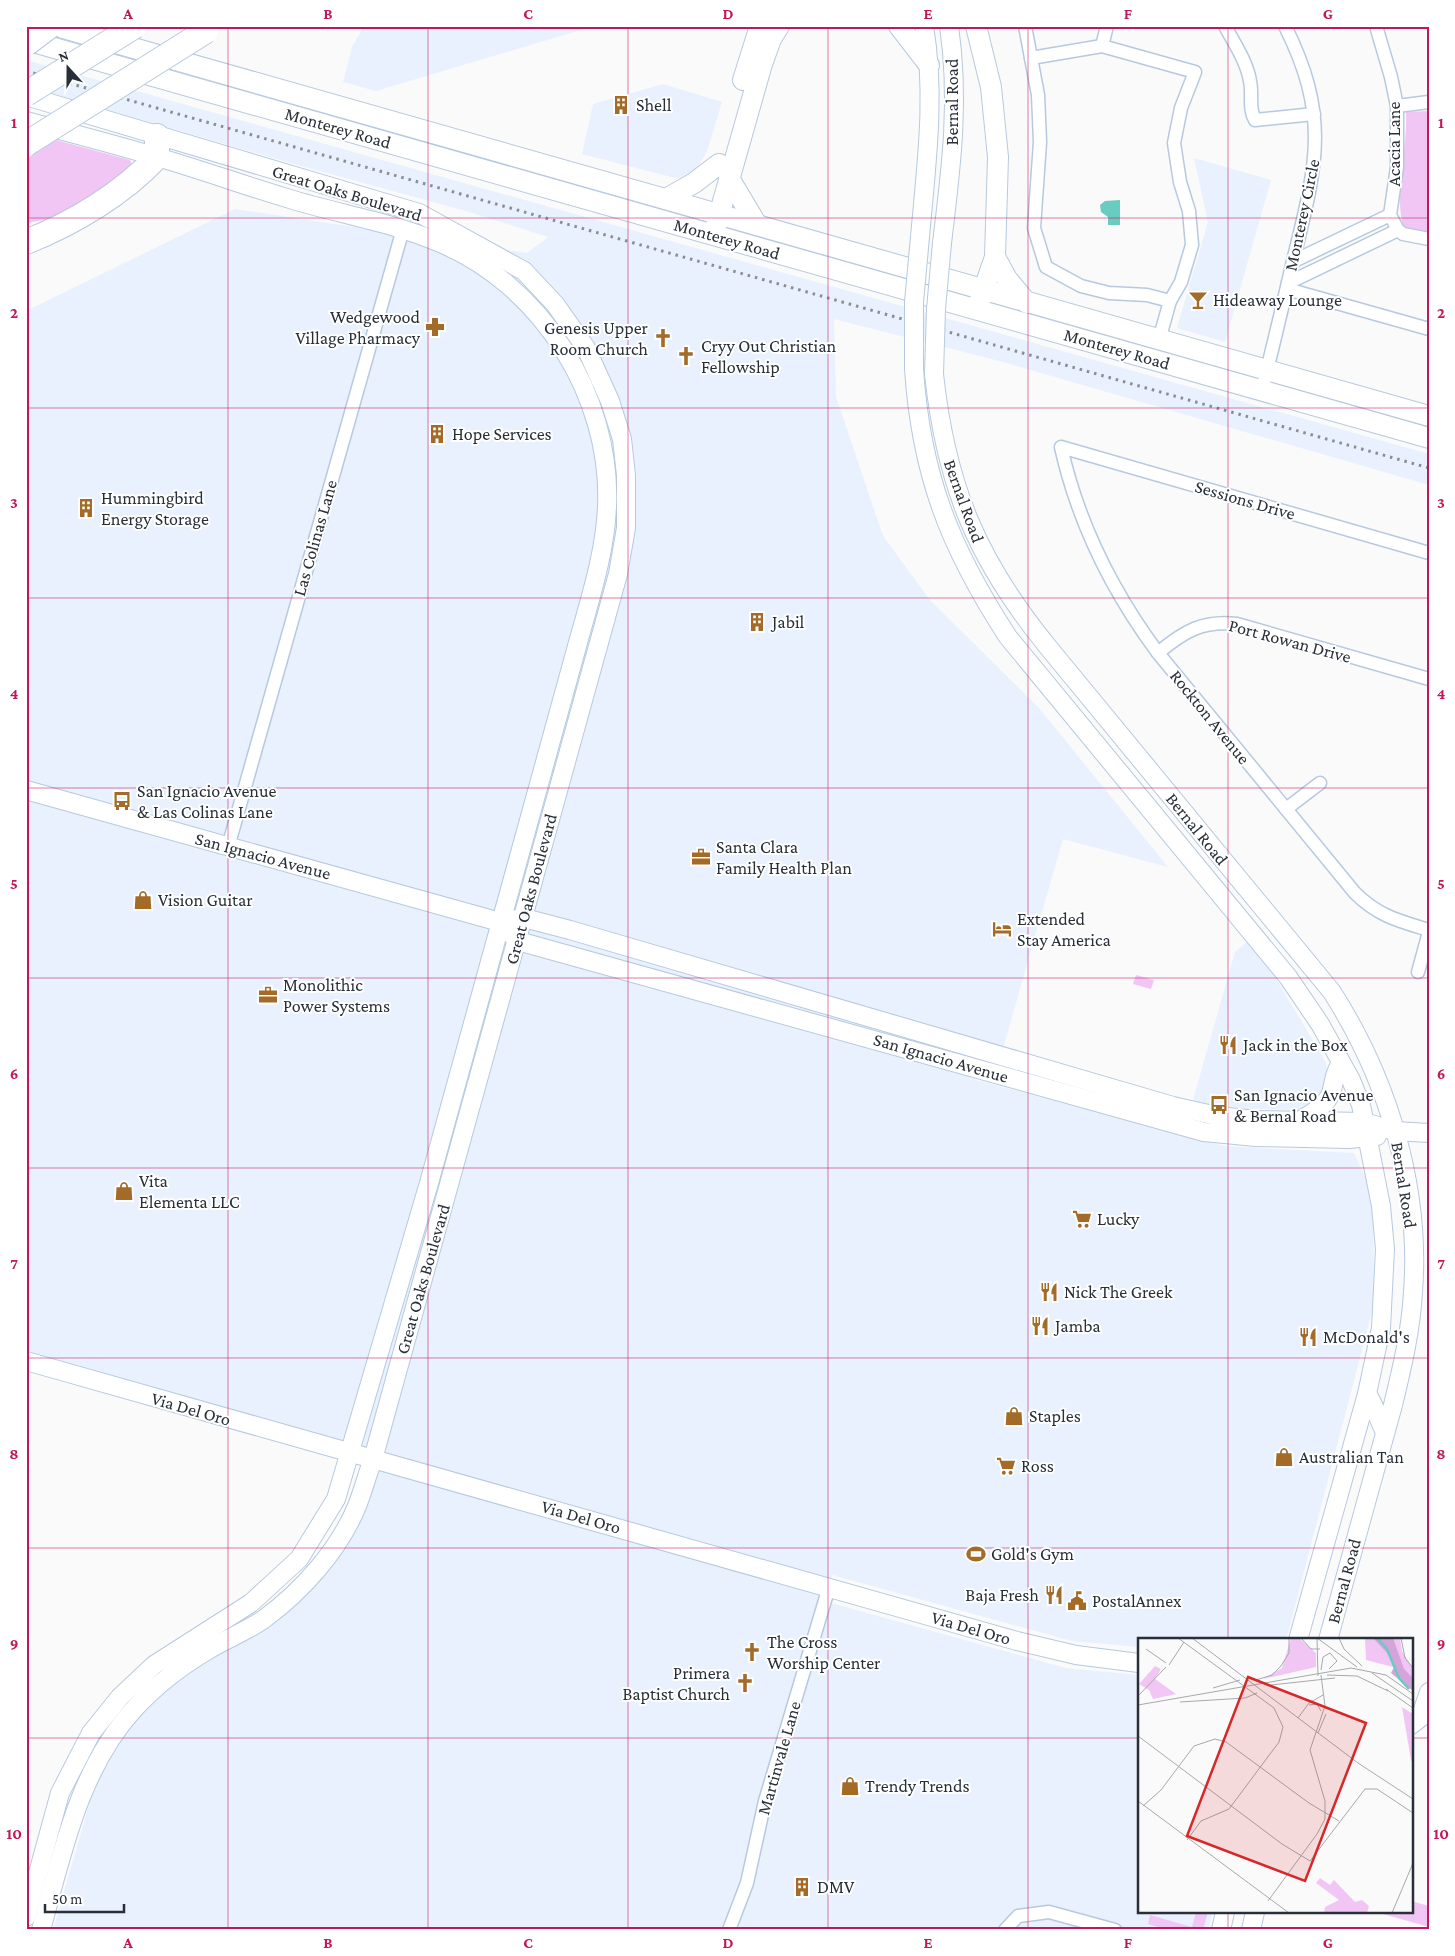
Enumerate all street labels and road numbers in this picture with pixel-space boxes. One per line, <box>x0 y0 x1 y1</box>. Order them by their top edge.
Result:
street label: Bernal Road <box>942 58 962 145</box>
street label: Acacia Lane <box>1384 102 1404 186</box>
street label: Monterey Road <box>283 103 394 153</box>
street label: Monterey Circle <box>1280 157 1324 273</box>
street label: Great Oaks Boulevard <box>270 161 425 225</box>
street label: Monterey Road <box>672 214 783 264</box>
street label: Monterey Road <box>1062 324 1173 374</box>
street label: Bernal Road <box>940 457 988 546</box>
street label: Sessions Drive <box>1193 476 1298 524</box>
street label: Las Colinas Lane <box>289 477 341 598</box>
street label: Port Rowan Drive <box>1227 615 1353 667</box>
street label: Rockton Avenue <box>1166 666 1254 768</box>
street label: Bernal Road <box>1162 789 1232 869</box>
street label: Great Oaks Boulevard <box>501 811 561 967</box>
street label: San Ignacio Avenue <box>193 828 333 884</box>
street label: San Ignacio Avenue <box>871 1029 1011 1087</box>
street label: Bernal Road <box>1387 1141 1421 1230</box>
street label: Great Oaks Boulevard <box>392 1201 454 1356</box>
street label: Via Del Oro <box>149 1388 233 1430</box>
street label: Via Del Oro <box>539 1496 623 1538</box>
street label: Bernal Road <box>1323 1536 1365 1625</box>
street label: Via Del Oro <box>929 1607 1013 1649</box>
street label: Martinvale Lane <box>753 1699 805 1817</box>

